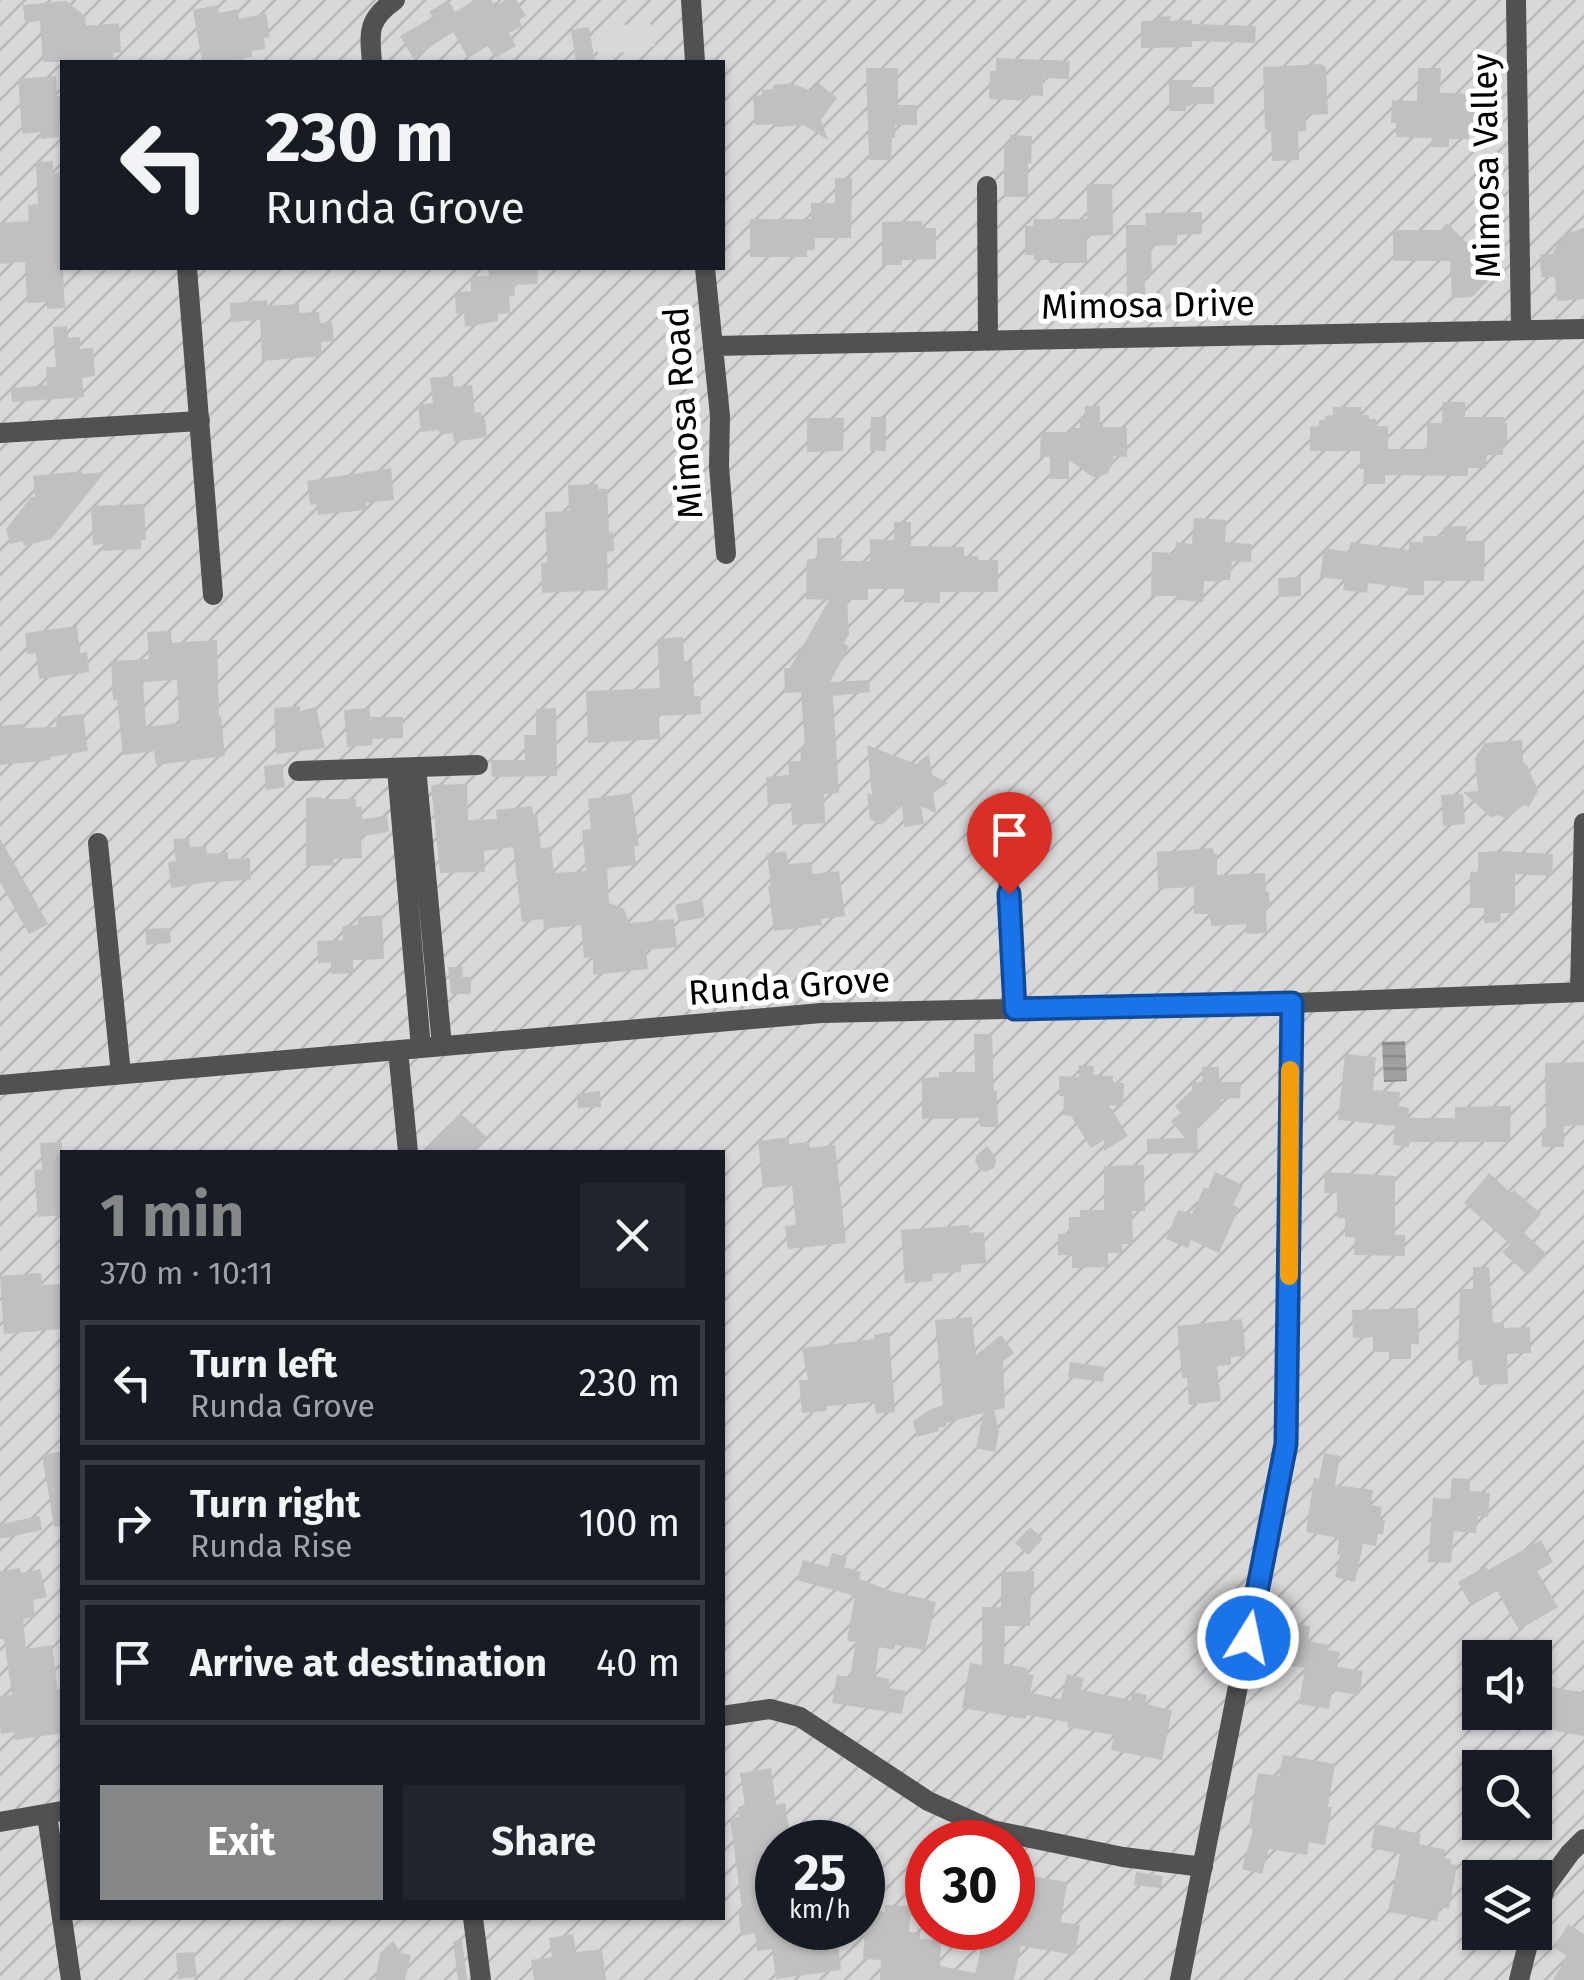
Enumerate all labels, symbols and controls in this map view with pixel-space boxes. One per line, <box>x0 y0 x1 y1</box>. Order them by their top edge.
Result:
street label: Mimosa Valley <box>1463 53 1509 279</box>
text: 230 m <box>265 96 454 180</box>
icon: left <box>100 100 230 230</box>
text: Runda Grove <box>265 181 525 235</box>
street label: Mimosa Drive <box>1041 282 1255 328</box>
street label: Mimosa Road <box>655 306 711 520</box>
pin <box>967 792 1052 895</box>
icon: arrive <box>982 807 1037 862</box>
street label: Runda Grove <box>687 958 891 1014</box>
text: 1 min <box>100 1180 244 1252</box>
button: close <box>580 1183 685 1288</box>
text: 370 m · 10:11 <box>100 1254 273 1292</box>
text: Turn left <box>190 1341 337 1387</box>
icon: left <box>105 1355 160 1410</box>
text: 230 m <box>579 1360 680 1406</box>
text: Runda Grove <box>190 1387 375 1425</box>
text: Turn right <box>190 1481 360 1527</box>
icon: right <box>105 1495 160 1550</box>
text: 100 m <box>579 1500 680 1546</box>
text: Runda Rise <box>190 1527 353 1565</box>
position arrow <box>1196 1586 1300 1690</box>
icon: arrive <box>105 1635 160 1690</box>
text: Arrive at destination <box>190 1640 547 1686</box>
text: 40 m <box>596 1640 680 1686</box>
map controls <box>1462 1640 1552 1950</box>
button: sound <box>1462 1640 1552 1730</box>
button: search <box>1462 1750 1552 1840</box>
button: Exit <box>100 1785 383 1900</box>
button: Share <box>403 1785 685 1900</box>
speed limit sign: 30 <box>905 1820 1035 1950</box>
text: 25 <box>794 1843 846 1903</box>
button: layers <box>1462 1860 1552 1950</box>
text: km/h <box>789 1895 851 1925</box>

